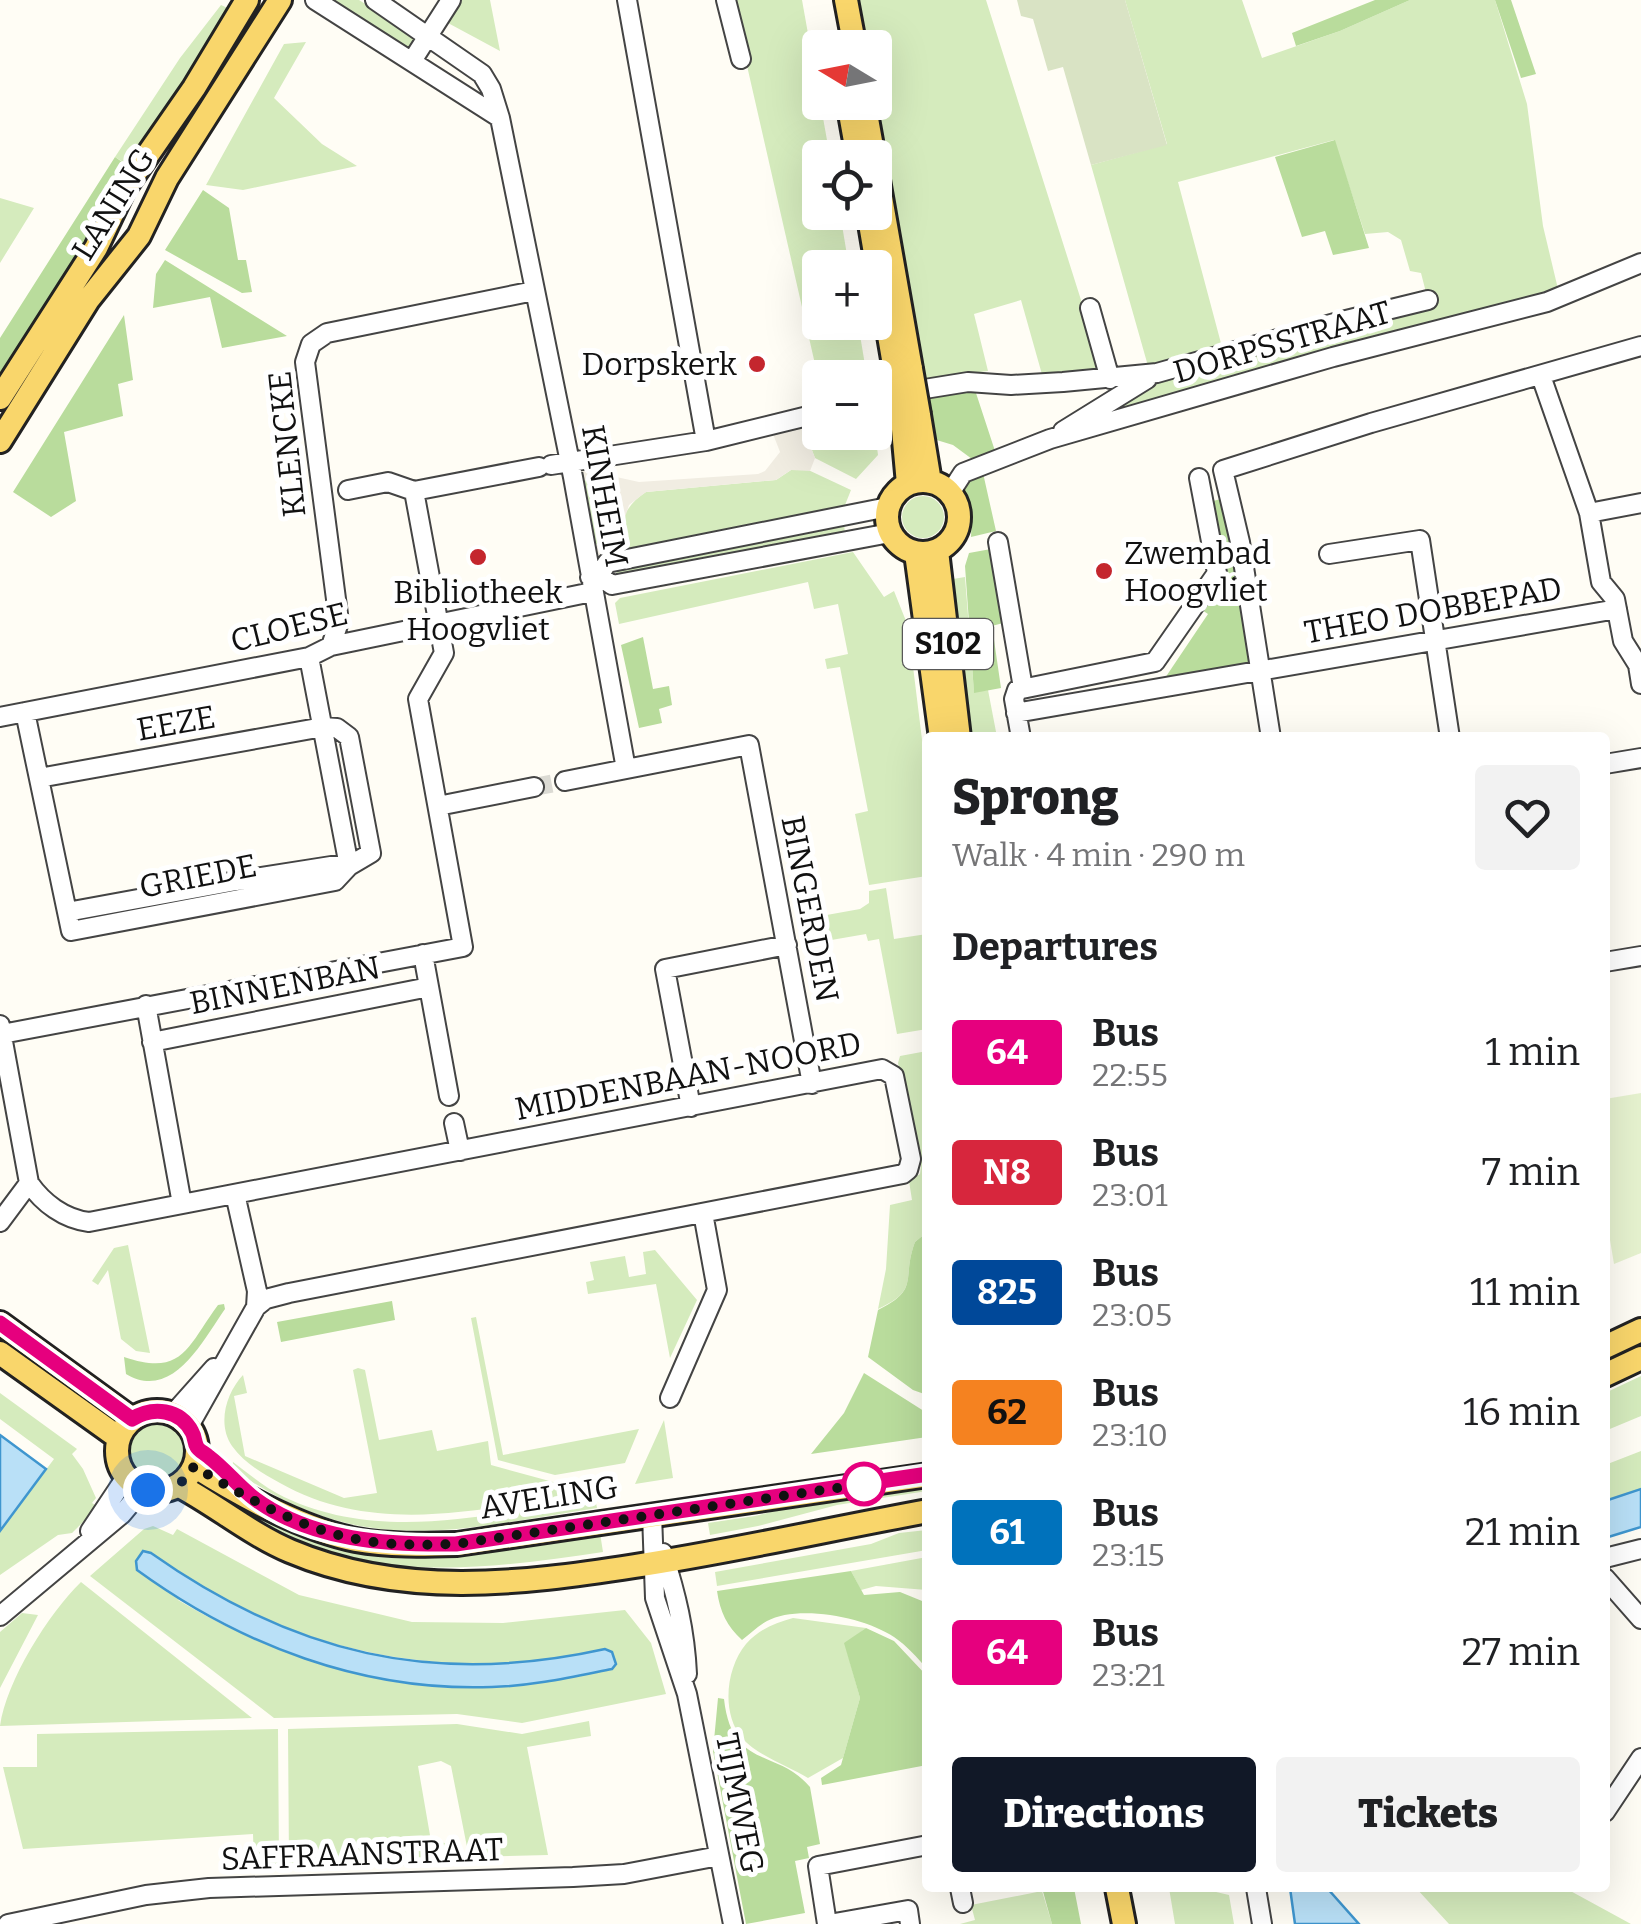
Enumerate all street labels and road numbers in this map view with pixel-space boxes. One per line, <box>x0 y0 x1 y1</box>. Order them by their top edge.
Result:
street label: LANING <box>64 141 162 267</box>
street label: DORPSSTRAAT <box>1169 293 1395 391</box>
street label: KLENCKE <box>260 369 314 519</box>
street label: KINHEIM <box>574 422 636 570</box>
street label: THEO DOBBEPAD <box>1301 569 1565 651</box>
street label: CLOESE <box>226 594 352 660</box>
road number: S102 <box>903 619 993 669</box>
street label: EEZE <box>134 697 218 749</box>
street label: BINGERDEN <box>773 813 847 1005</box>
street label: GRIEDE <box>136 846 260 906</box>
street label: BINNENBAN <box>187 948 383 1022</box>
street label: MIDDENBAAN-NOORD <box>512 1024 864 1128</box>
street label: AVELING <box>477 1467 621 1527</box>
street label: TIJMWEG <box>708 1730 772 1876</box>
street label: SAFFRAANSTRAAT <box>220 1830 504 1878</box>

